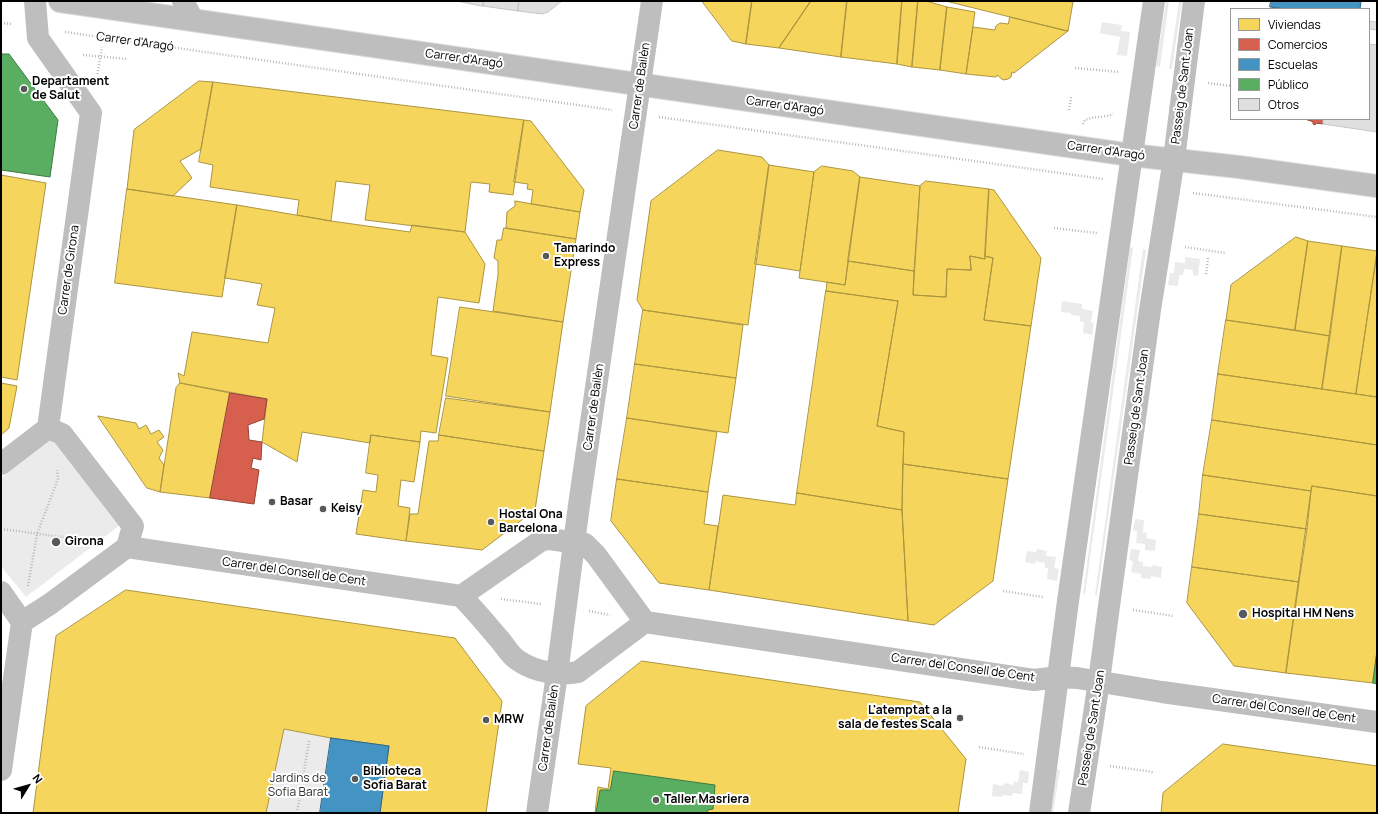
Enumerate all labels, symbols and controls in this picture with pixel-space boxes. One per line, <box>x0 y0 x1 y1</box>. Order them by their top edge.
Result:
legend <box>1230 8 1370 120</box>
text: Viviendas <box>1268 16 1321 33</box>
street label: Passeig de Sant Joan <box>1169 27 1197 145</box>
street label: Carrer d'Aragó <box>95 29 175 55</box>
text: Comercios <box>1268 36 1328 53</box>
street label: Carrer de Bailèn <box>627 42 653 130</box>
street label: Carrer d'Aragó <box>424 46 504 72</box>
text: Escuelas <box>1268 56 1318 73</box>
place label: Departament de Salut <box>32 75 109 103</box>
text: Público <box>1268 76 1309 93</box>
marker: Departament de Salut <box>19 84 29 94</box>
street label: Carrer d'Aragó <box>745 93 825 119</box>
text: Otros <box>1268 96 1299 113</box>
street label: Carrer d'Aragó <box>1066 138 1146 164</box>
street label: Carrer de Girona <box>56 224 82 316</box>
place label: Tamarindo Express <box>554 242 615 270</box>
marker: Tamarindo Express <box>541 251 551 261</box>
street label: Passeig de Sant Joan <box>1122 348 1152 466</box>
street label: Carrer de Bailèn <box>581 363 607 451</box>
place label: Basar <box>280 495 313 509</box>
marker: Basar <box>267 497 277 507</box>
place label: Keisy <box>331 502 362 516</box>
marker: Keisy <box>318 504 328 514</box>
place label: Hostal Ona Barcelona <box>499 508 563 536</box>
marker: Hostal Ona Barcelona <box>486 517 496 527</box>
place label: Girona <box>65 535 104 549</box>
marker: Girona <box>50 536 62 548</box>
street label: Carrer del Consell de Cent <box>221 555 367 589</box>
place label: Hospital HM Nens <box>1252 607 1354 621</box>
marker: Hospital HM Nens <box>1237 608 1249 620</box>
street label: Carrer del Consell de Cent <box>890 651 1036 685</box>
street label: Passeig de Sant Joan <box>1076 669 1108 787</box>
street label: Carrer de Bailèn <box>536 684 562 772</box>
street label: Carrer del Consell de Cent <box>1211 692 1357 726</box>
place label: L'atemptat a la sala de festes Scala <box>838 704 952 732</box>
place label: MRW <box>494 713 524 727</box>
marker: L'atemptat a la sala de festes Scala <box>955 713 965 723</box>
marker: MRW <box>481 715 491 725</box>
place label: Biblioteca Sofia Barat <box>363 765 427 793</box>
north arrow <box>8 766 48 806</box>
text: N <box>30 771 46 786</box>
park label: Jardins de Sofia Barat <box>268 772 328 800</box>
marker: Biblioteca Sofia Barat <box>350 774 360 784</box>
place label: Taller Masriera <box>664 793 749 807</box>
marker: Taller Masriera <box>651 795 661 805</box>

